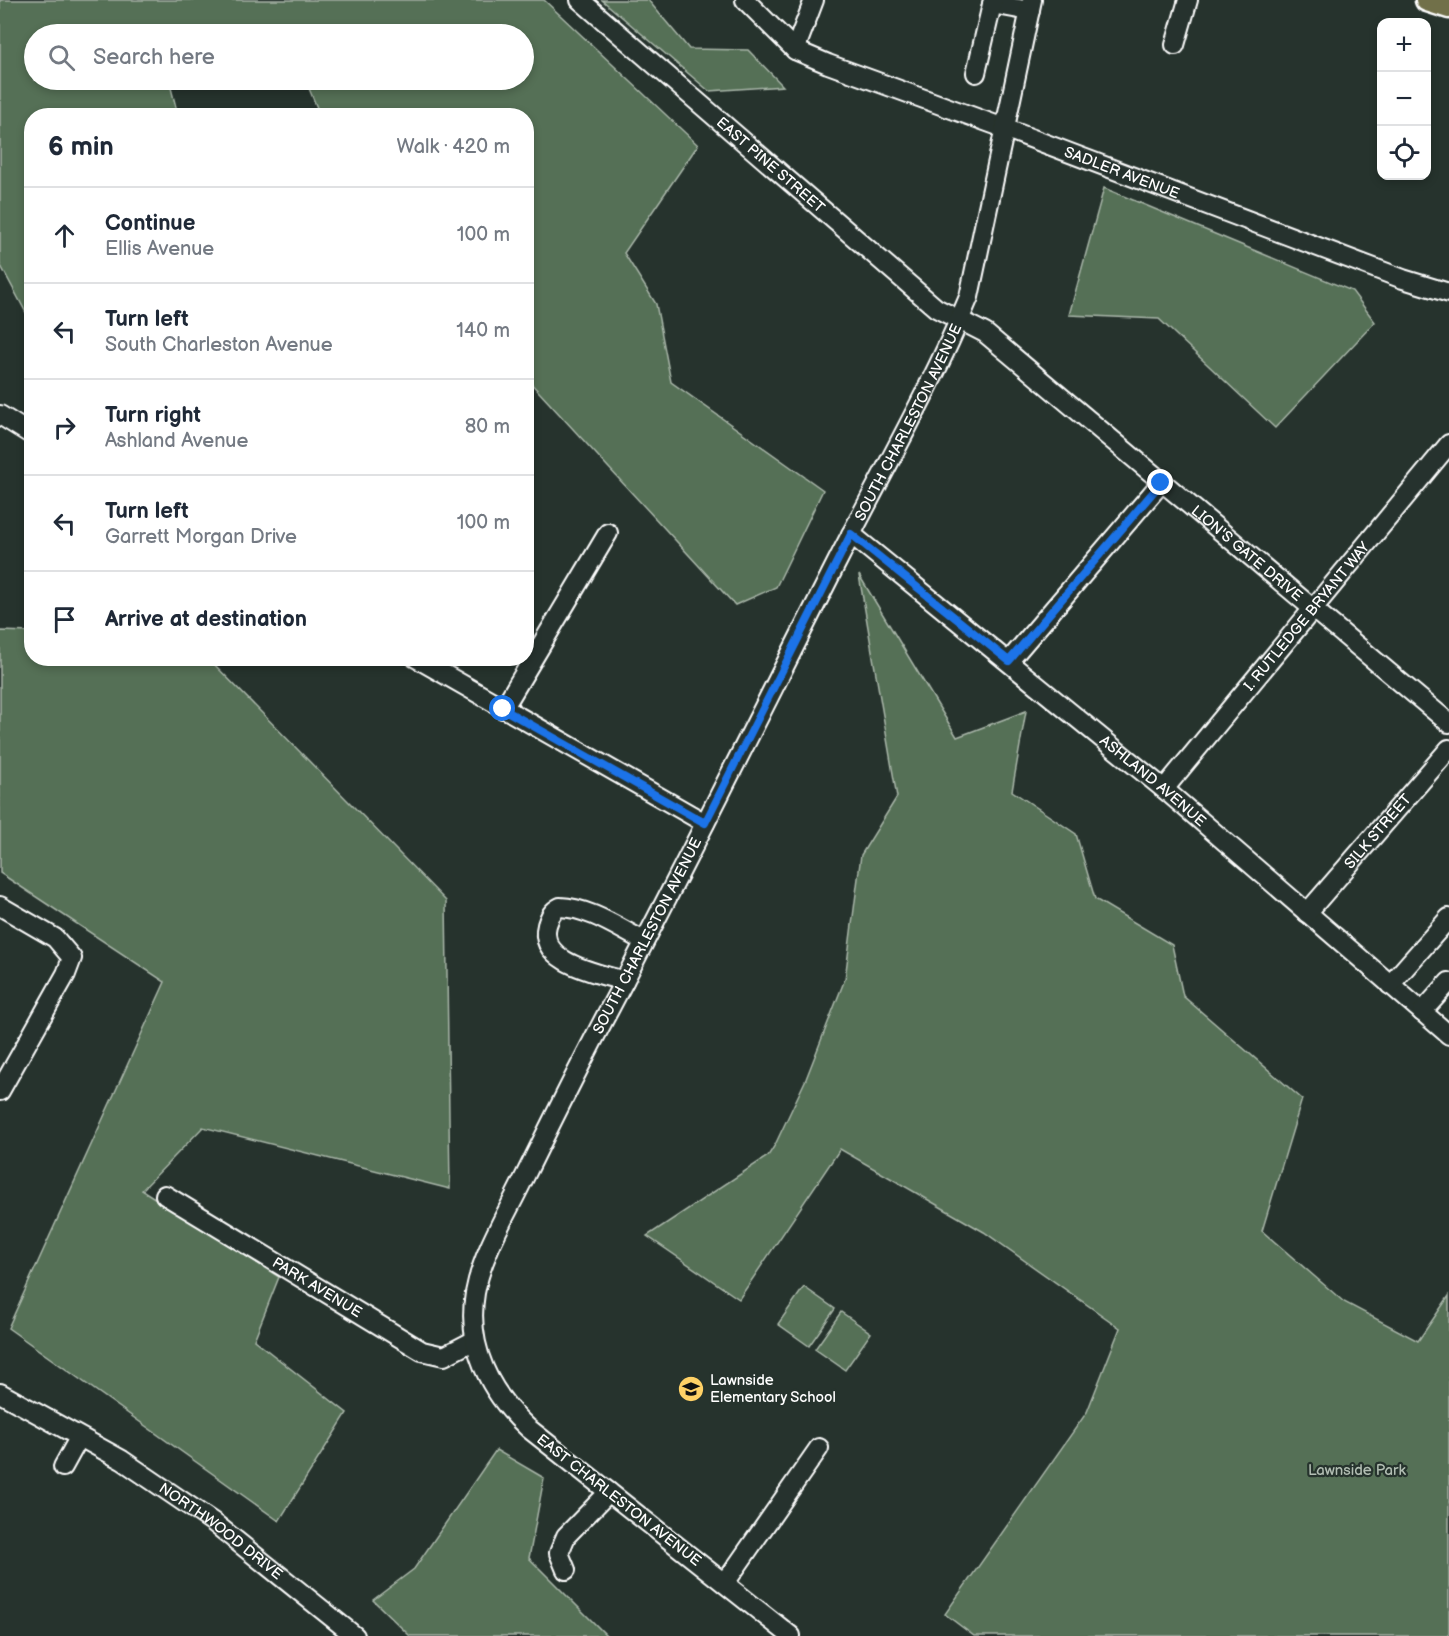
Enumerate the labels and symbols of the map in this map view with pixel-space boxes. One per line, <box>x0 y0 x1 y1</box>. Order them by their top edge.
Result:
street label: EAST PINE STREET <box>712 113 828 217</box>
street label: SADLER AVENUE <box>1062 143 1182 204</box>
street label: SOUTH CHARLESTON AVENUE <box>851 321 966 524</box>
route end <box>1147 469 1173 495</box>
street label: LION'S GATE DRIVE <box>1187 501 1306 606</box>
street label: I. RUTLEDGE BRYANT WAY <box>1240 538 1374 695</box>
route start <box>489 695 515 721</box>
street label: ASHLAND AVENUE <box>1096 731 1210 831</box>
street label: SILK STREET <box>1340 790 1416 873</box>
street label: SOUTH CHARLESTON AVENUE <box>589 835 706 1037</box>
street label: PARK AVENUE <box>269 1253 365 1322</box>
place label: Lawnside Elementary School <box>710 1371 836 1407</box>
school or university icon: Lawnside Elementary School <box>676 1374 706 1404</box>
street label: EAST CHARLESTON AVENUE <box>533 1430 705 1571</box>
park label: Lawnside Park <box>1308 1461 1407 1480</box>
street label: NORTHWOOD DRIVE <box>155 1479 286 1584</box>

